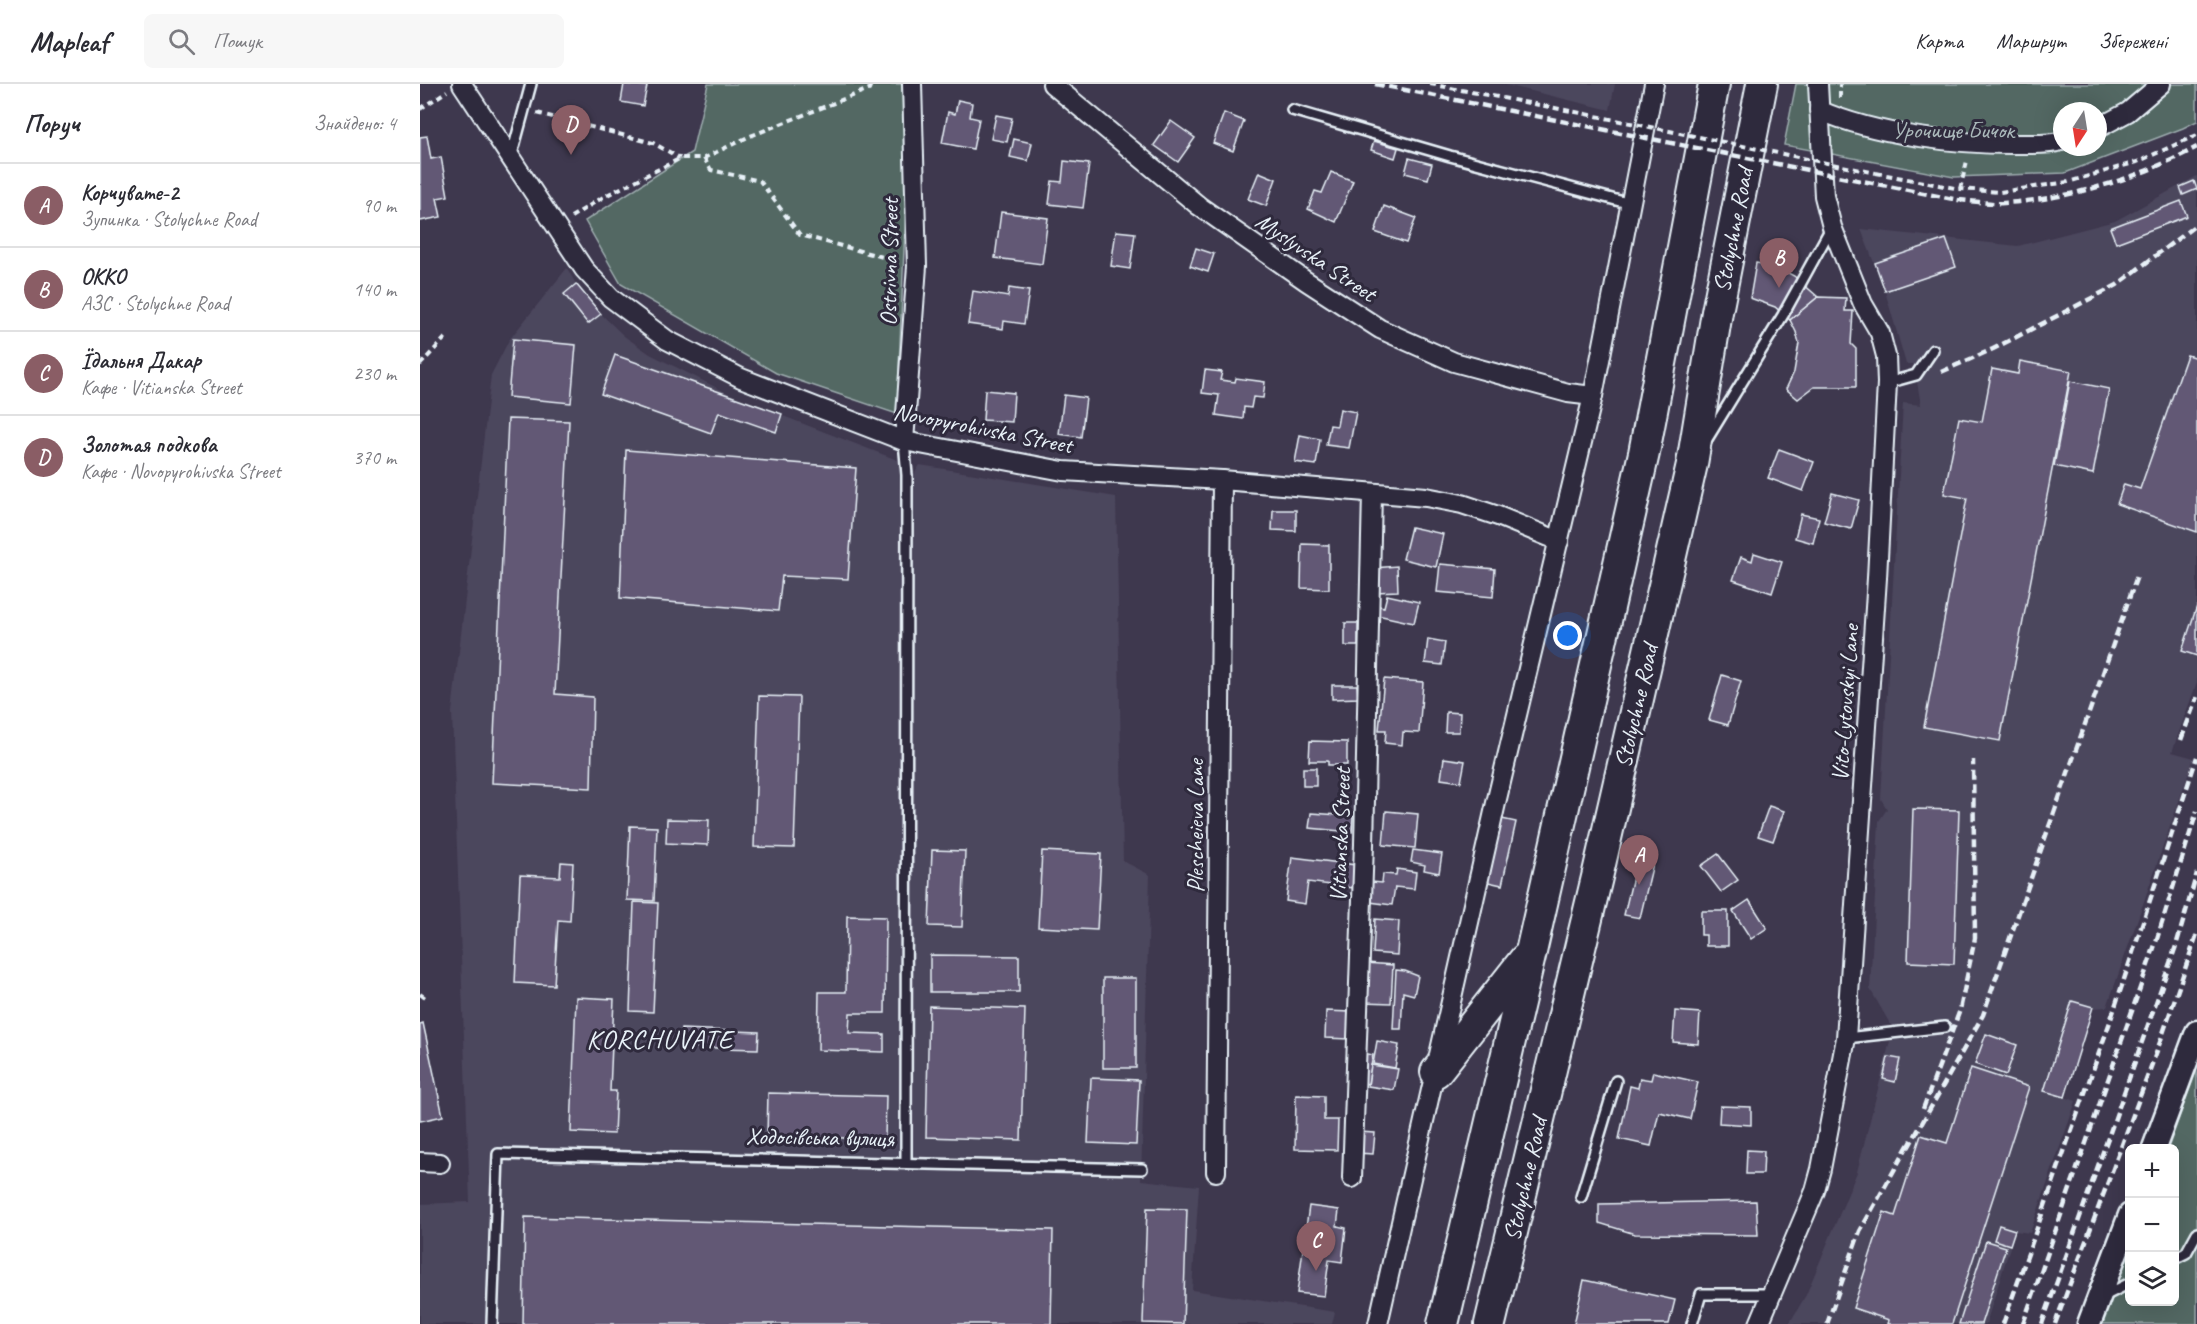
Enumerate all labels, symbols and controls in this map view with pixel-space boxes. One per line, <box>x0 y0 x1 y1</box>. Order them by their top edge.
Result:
search box <box>144 14 564 68</box>
text: Mapleaf <box>30 24 108 59</box>
icon: search <box>165 25 198 58</box>
text: Пошук <box>213 27 262 55</box>
text: Карта <box>1915 28 1963 54</box>
text: Маршрут <box>1996 28 2066 54</box>
text: Збережені <box>2099 28 2167 54</box>
north arrow <box>2053 102 2107 156</box>
pin: D <box>552 106 590 155</box>
text: Поруч <box>24 107 80 140</box>
text: Знайдено: 4 <box>314 111 396 136</box>
park label: Урочище Бичок <box>1892 115 2016 145</box>
street label: Stolychne Road <box>1706 162 1760 295</box>
text: Корчувате-2 <box>81 179 179 207</box>
text: A <box>38 193 49 218</box>
text: 90 m <box>362 193 396 218</box>
street label: Ostrivna Street <box>873 196 905 326</box>
street label: Myslyvska Street <box>1250 206 1384 309</box>
text: Зупинка · Stolychne Road <box>81 207 257 232</box>
pin: B <box>1760 238 1798 288</box>
text: OKKO <box>81 263 125 291</box>
text: B <box>38 277 49 302</box>
text: 140 m <box>353 277 396 302</box>
text: АЗС · Stolychne Road <box>81 291 229 316</box>
text: Їдальня Дакар <box>81 347 201 375</box>
text: C <box>39 361 48 386</box>
text: 230 m <box>353 361 396 386</box>
text: Кафе · Vitianska Street <box>81 375 242 400</box>
street label: Novopyrohivska Street <box>891 396 1077 460</box>
text: Золотая подкова <box>81 431 217 459</box>
text: D <box>38 445 49 470</box>
text: 370 m <box>353 445 396 470</box>
text: Кафе · Novopyrohivska Street <box>81 459 281 484</box>
your location <box>1553 621 1582 650</box>
street label: Vito-Lytovskyi Lane <box>1825 622 1866 782</box>
street label: Stolychne Road <box>1607 638 1666 771</box>
street label: Plescheieva Lane <box>1180 757 1210 893</box>
street label: Vitianska Street <box>1323 765 1357 903</box>
pin: A <box>1620 836 1658 885</box>
district label: KORCHUVATE <box>586 1022 736 1056</box>
street label: Stolychne Road <box>1496 1111 1555 1244</box>
street label: Ходосівська вулиця <box>746 1121 896 1153</box>
map controls <box>2125 1144 2179 1306</box>
button: + <box>2125 1144 2179 1198</box>
button: − <box>2125 1198 2179 1252</box>
pin: C <box>1296 1222 1336 1271</box>
button: layers <box>2125 1252 2179 1306</box>

